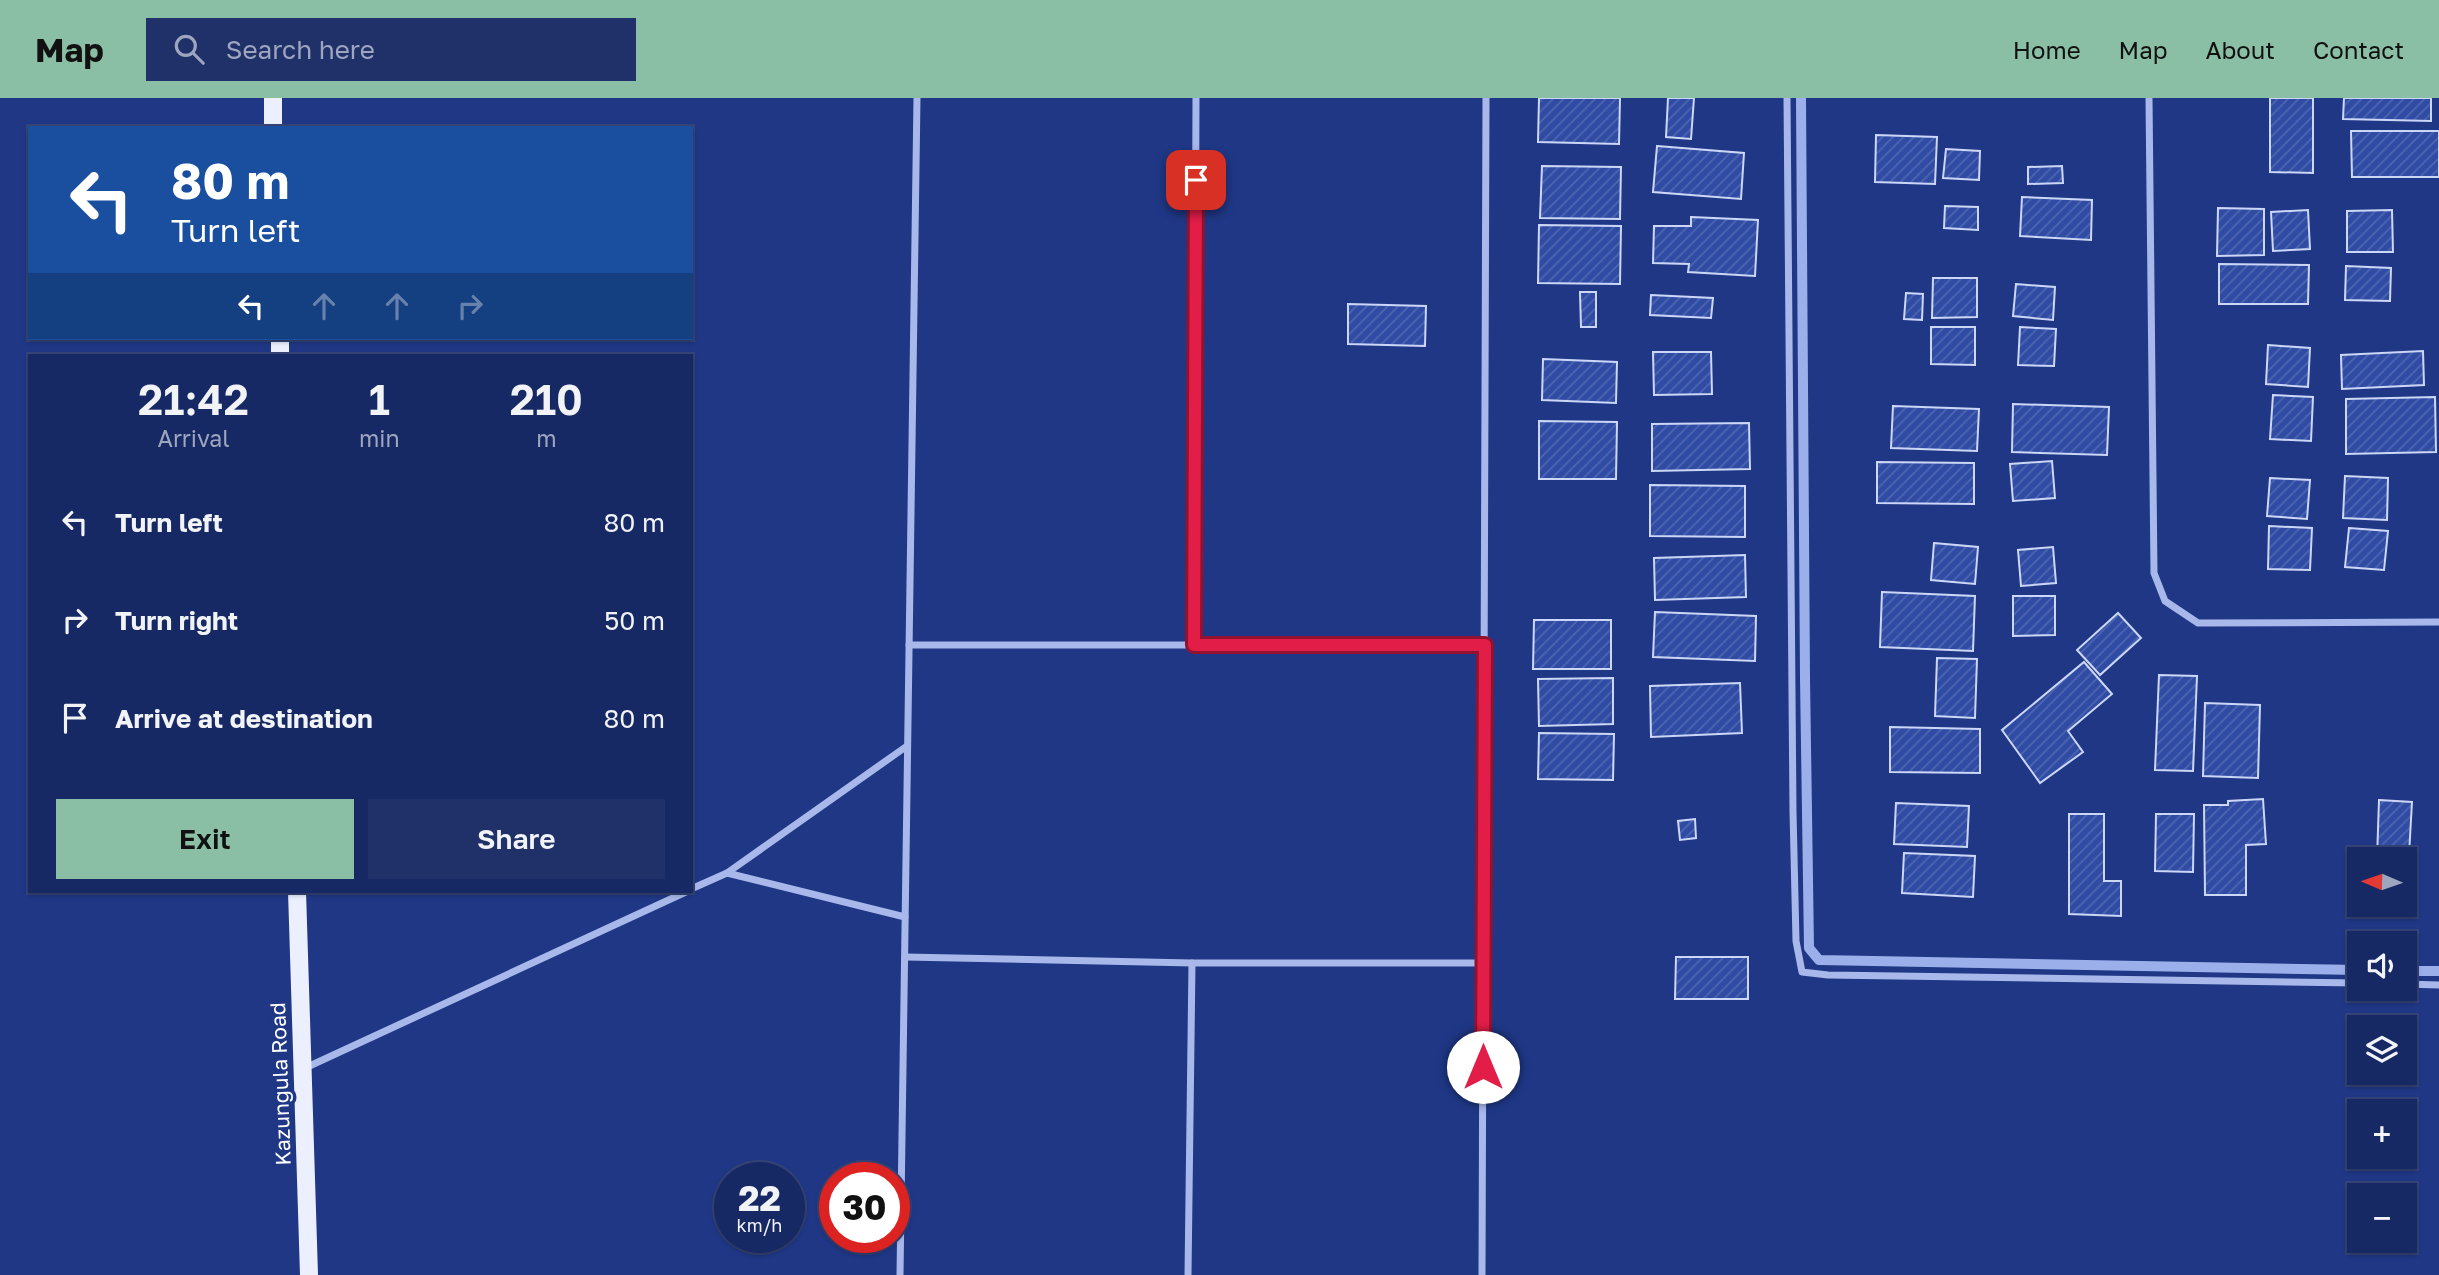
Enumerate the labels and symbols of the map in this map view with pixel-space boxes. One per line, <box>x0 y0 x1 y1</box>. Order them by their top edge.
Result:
pin <box>1166 150 1226 210</box>
north arrow <box>2347 847 2417 917</box>
street label: Kazungula Road <box>264 1002 296 1166</box>
position arrow <box>1446 1030 1520 1104</box>
speed limit sign: 30 <box>819 1162 910 1253</box>

